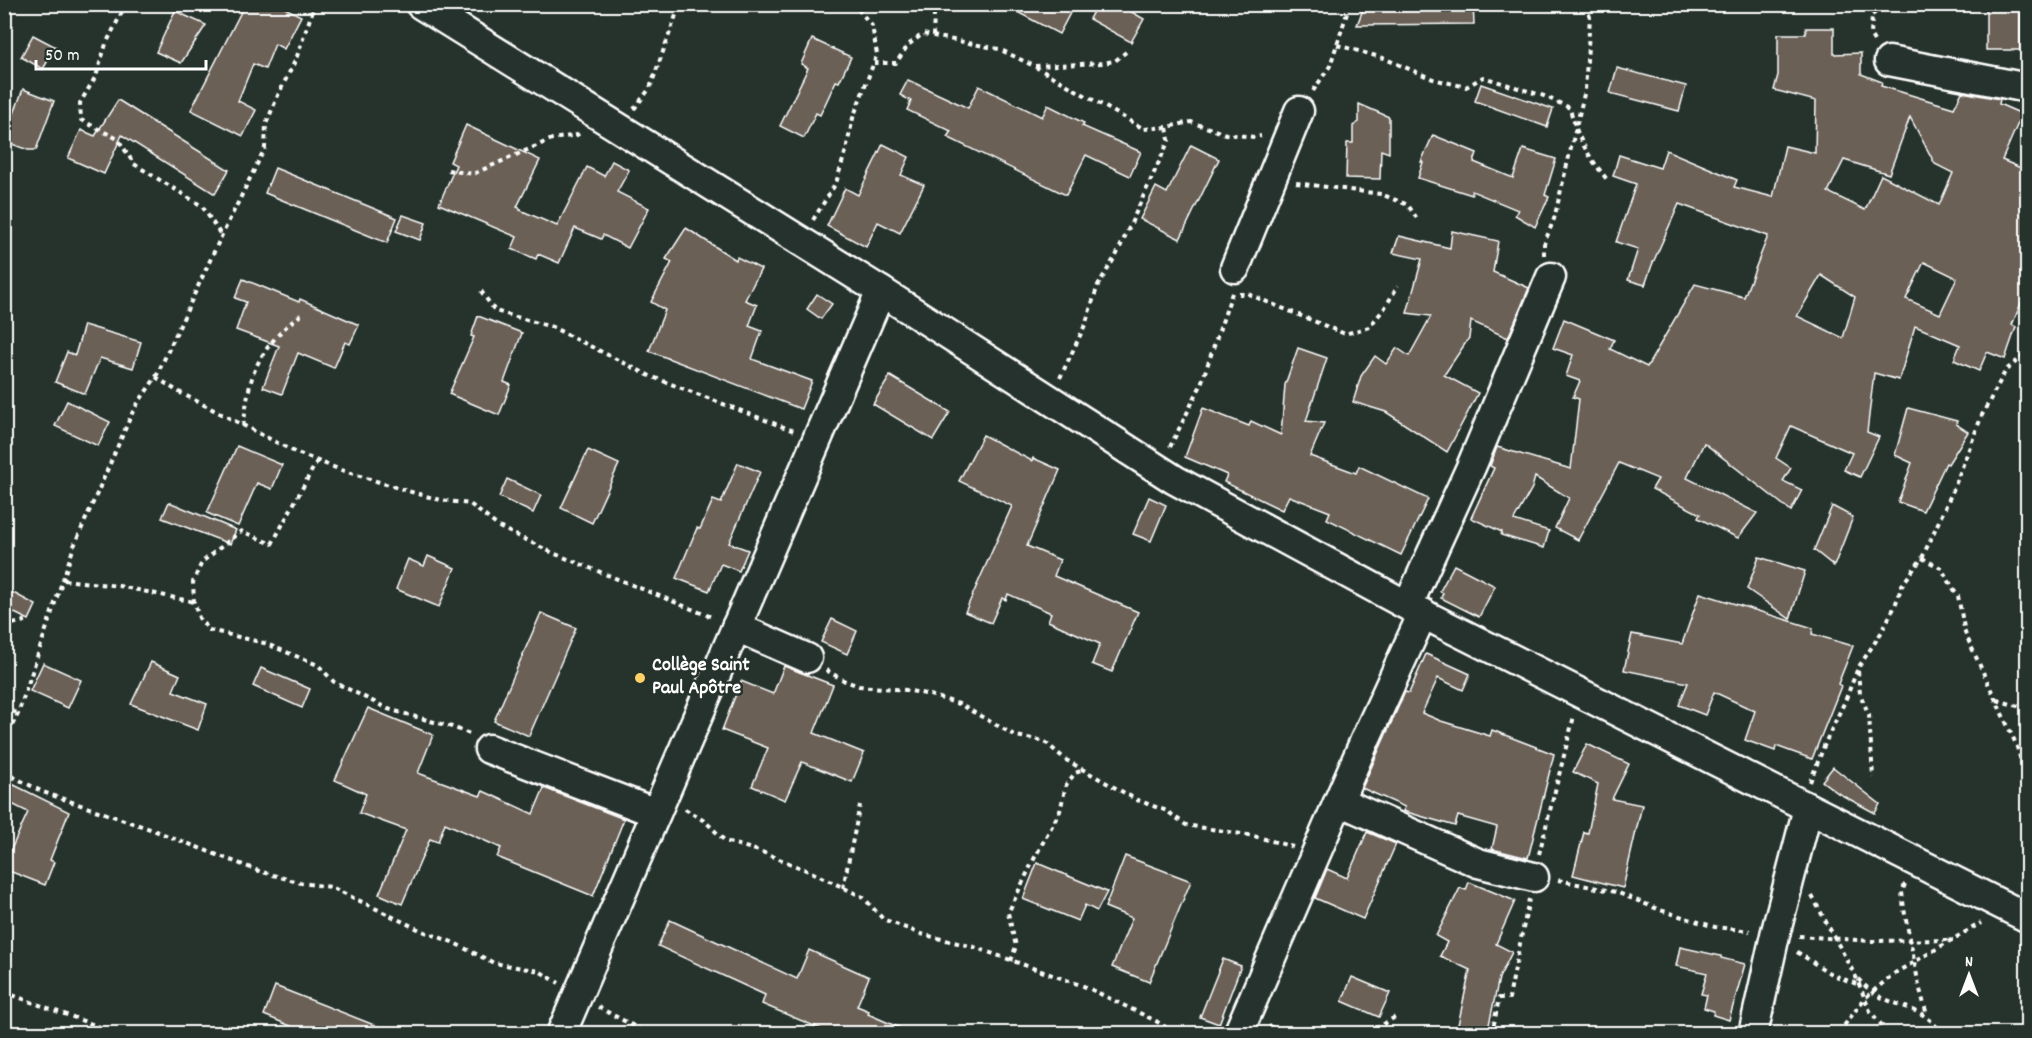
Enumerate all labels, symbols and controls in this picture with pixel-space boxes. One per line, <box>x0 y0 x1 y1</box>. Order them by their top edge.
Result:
scale bar <box>36 33 206 71</box>
text: 50 m <box>45 44 80 69</box>
place label: Collège Saint Paul Apôtre <box>652 652 750 703</box>
marker: Collège Saint Paul Apôtre <box>633 671 647 685</box>
north arrow <box>1939 945 1999 1005</box>
text: N <box>1965 951 1973 974</box>

